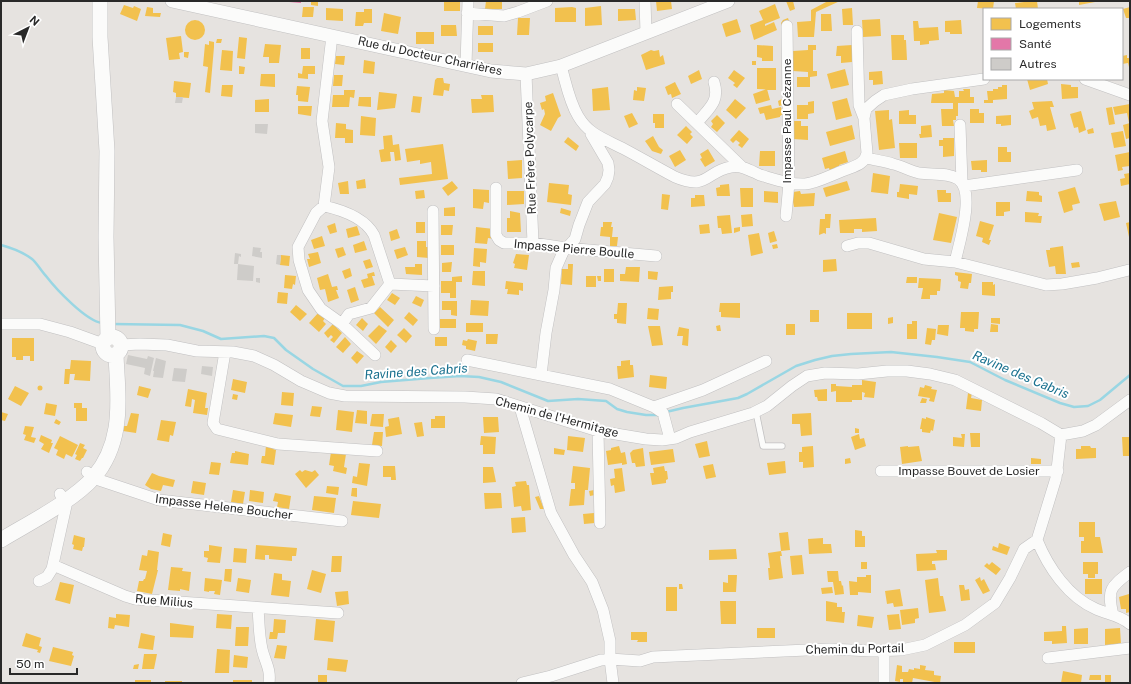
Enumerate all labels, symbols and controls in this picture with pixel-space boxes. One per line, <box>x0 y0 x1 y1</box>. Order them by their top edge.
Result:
north arrow <box>8 8 48 48</box>
legend <box>983 8 1123 80</box>
text: N <box>27 13 42 28</box>
text: Logements <box>1019 17 1081 31</box>
street label: Rue du Docteur Charrières <box>357 34 503 78</box>
text: Santé <box>1019 37 1052 51</box>
text: Autres <box>1019 57 1056 71</box>
street label: Impasse Paul Cézanne <box>780 58 794 183</box>
street label: Rue Frère Polycarpe <box>521 101 539 215</box>
street label: Impasse Pierre Boulle <box>513 237 635 261</box>
water label: Ravine des Cabris <box>970 347 1071 402</box>
water label: Ravine des Cabris <box>364 360 468 383</box>
street label: Chemin de l'Hermitage <box>494 394 620 440</box>
street label: Impasse Bouvet de Losier <box>898 464 1040 478</box>
street label: Impasse Helene Boucher <box>154 492 294 522</box>
street label: Rue Milius <box>135 592 193 610</box>
street label: Chemin du Portail <box>805 641 905 657</box>
scale bar <box>10 650 77 676</box>
text: 50 m <box>16 657 44 671</box>

